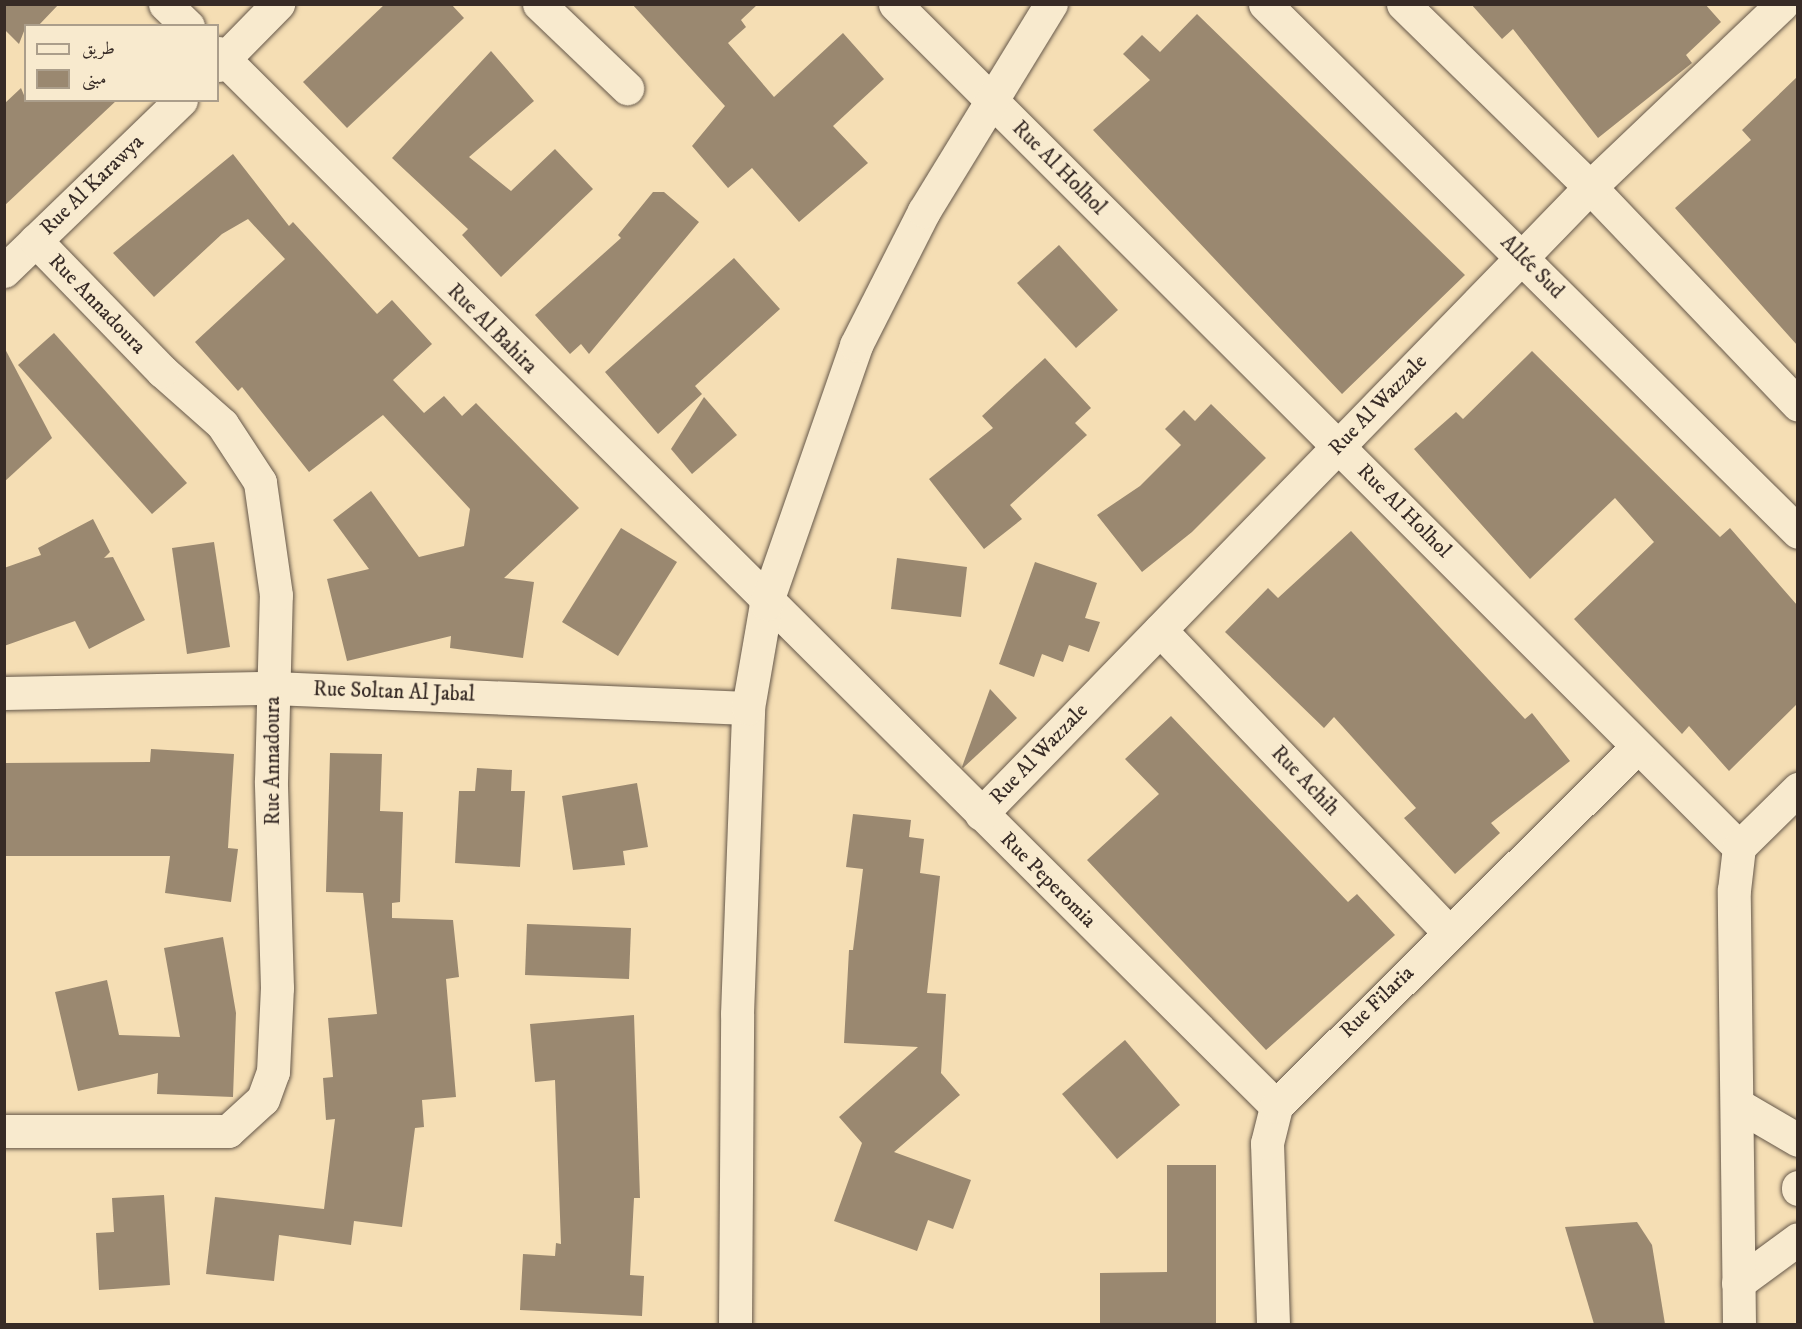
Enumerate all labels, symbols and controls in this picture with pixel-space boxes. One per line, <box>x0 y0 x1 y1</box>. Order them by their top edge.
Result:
legend <box>24 24 219 102</box>
text: طريق <box>82 38 115 60</box>
text: مبنى <box>82 68 107 90</box>
street label: Rue Al Holhol <box>1007 116 1111 220</box>
street label: Rue Al Karawya <box>35 129 149 241</box>
street label: Allée Sud <box>1495 230 1569 304</box>
street label: Rue Annadoura <box>43 249 151 359</box>
street label: Rue Al Bahira <box>442 279 542 379</box>
street label: Rue Al Wazzale <box>1324 349 1432 461</box>
street label: Rue Al Holhol <box>1352 459 1456 563</box>
street label: Rue Soltan Al Jabal <box>313 677 475 707</box>
street label: Rue Annadoura <box>260 696 286 826</box>
street label: Rue Al Wazzale <box>985 698 1093 810</box>
street label: Rue Achih <box>1266 741 1344 821</box>
street label: Rue Peperomia <box>995 827 1101 933</box>
street label: Rue Filaria <box>1335 961 1419 1043</box>

